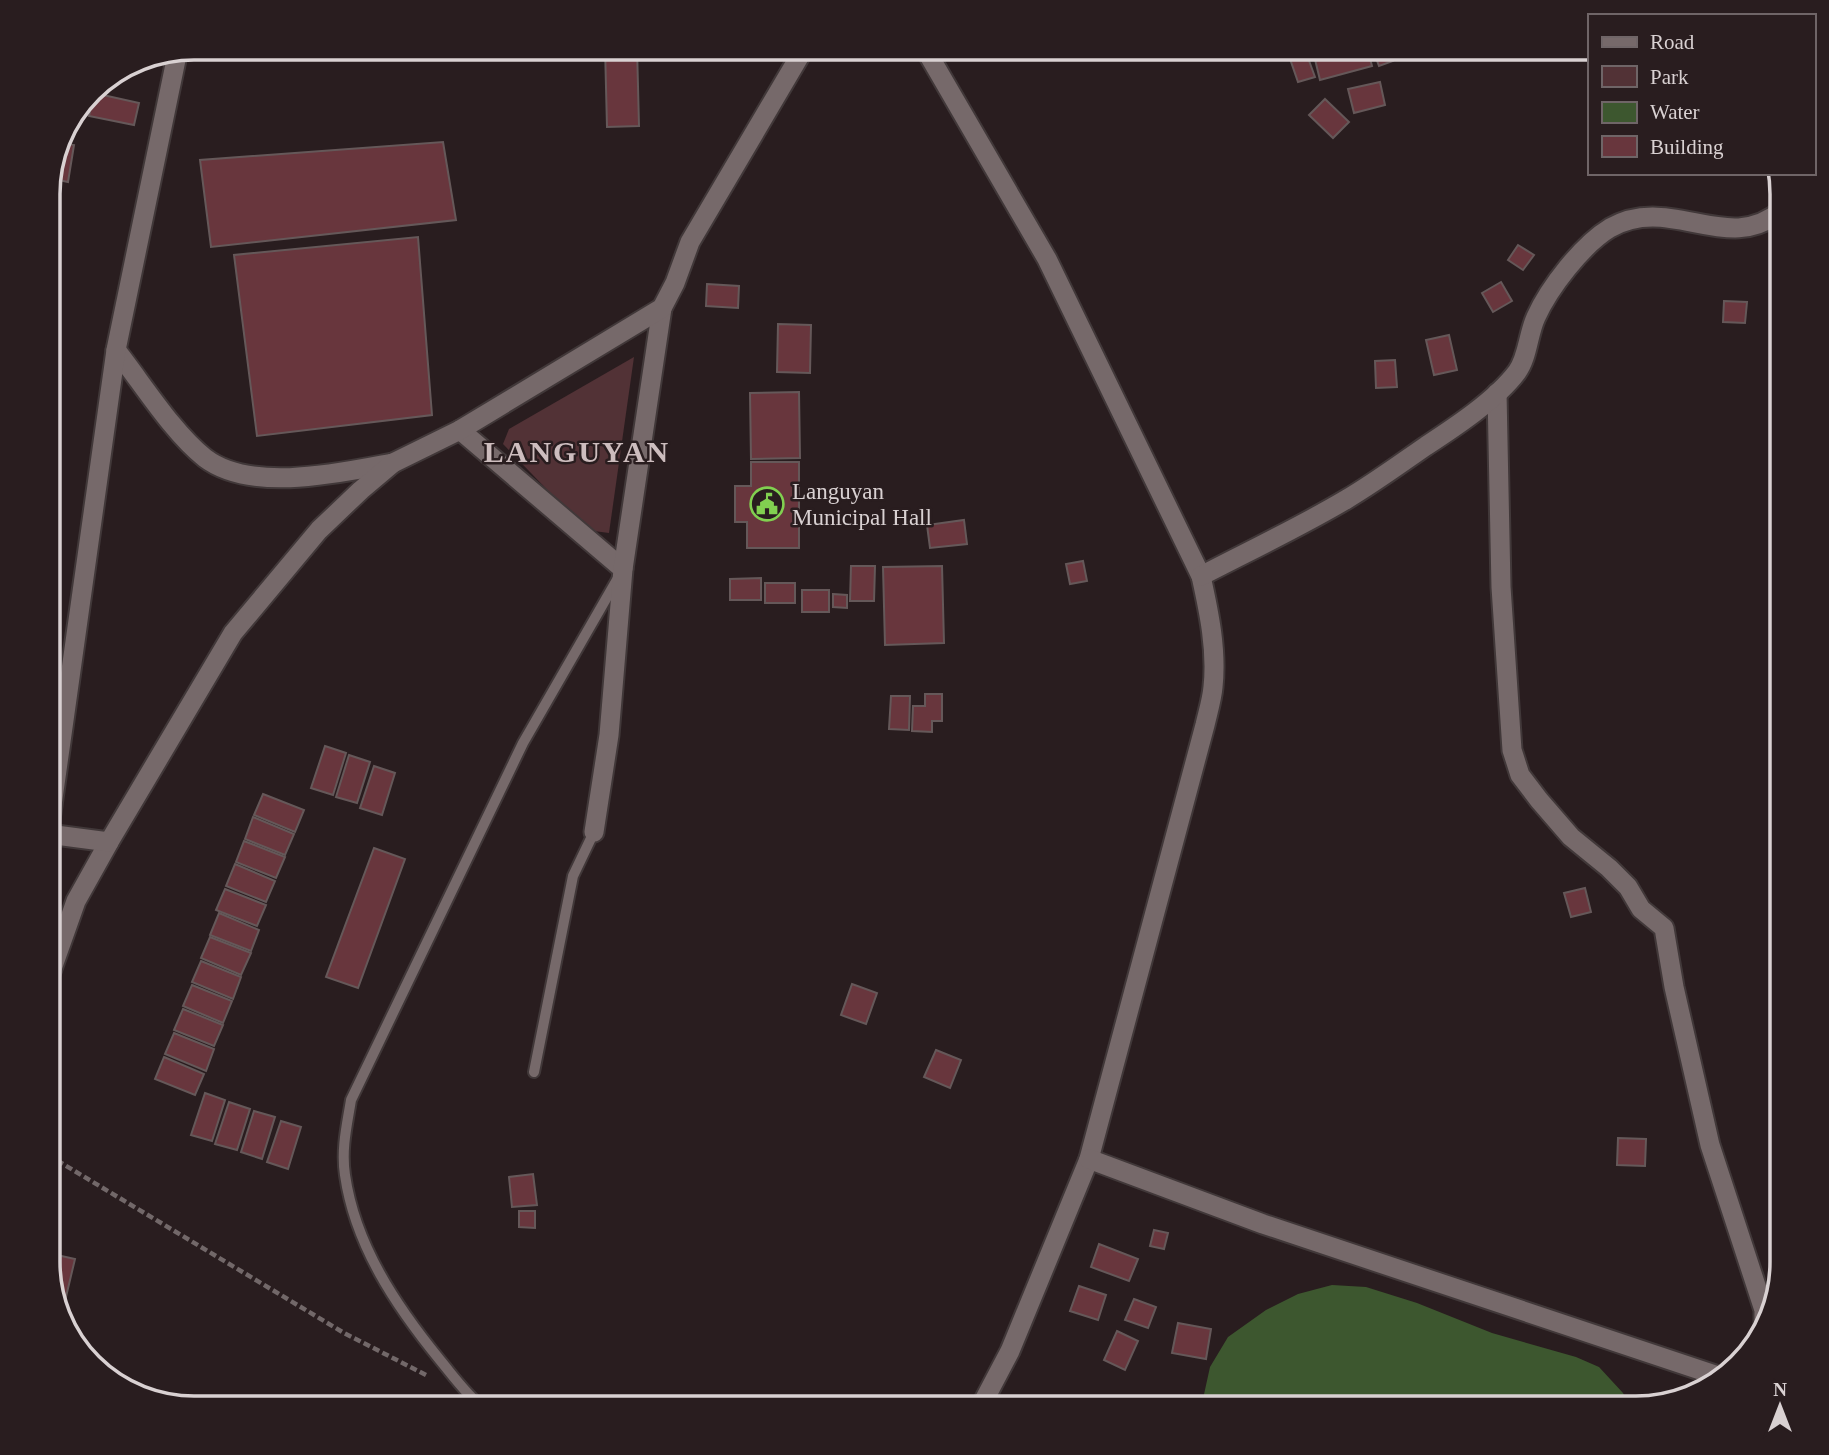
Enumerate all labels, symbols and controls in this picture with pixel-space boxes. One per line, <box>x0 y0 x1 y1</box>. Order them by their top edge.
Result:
legend <box>1588 14 1815 175</box>
text: Road <box>1650 30 1695 54</box>
text: Park <box>1650 65 1689 89</box>
text: Water <box>1650 100 1700 124</box>
text: Building <box>1650 135 1724 159</box>
district label: LANGUYAN <box>484 435 670 468</box>
place label: Languyan Municipal Hall <box>792 479 932 530</box>
public building icon: Languyan Municipal Hall <box>748 485 786 523</box>
north arrow <box>1745 1371 1815 1441</box>
text: N <box>1773 1379 1787 1400</box>

